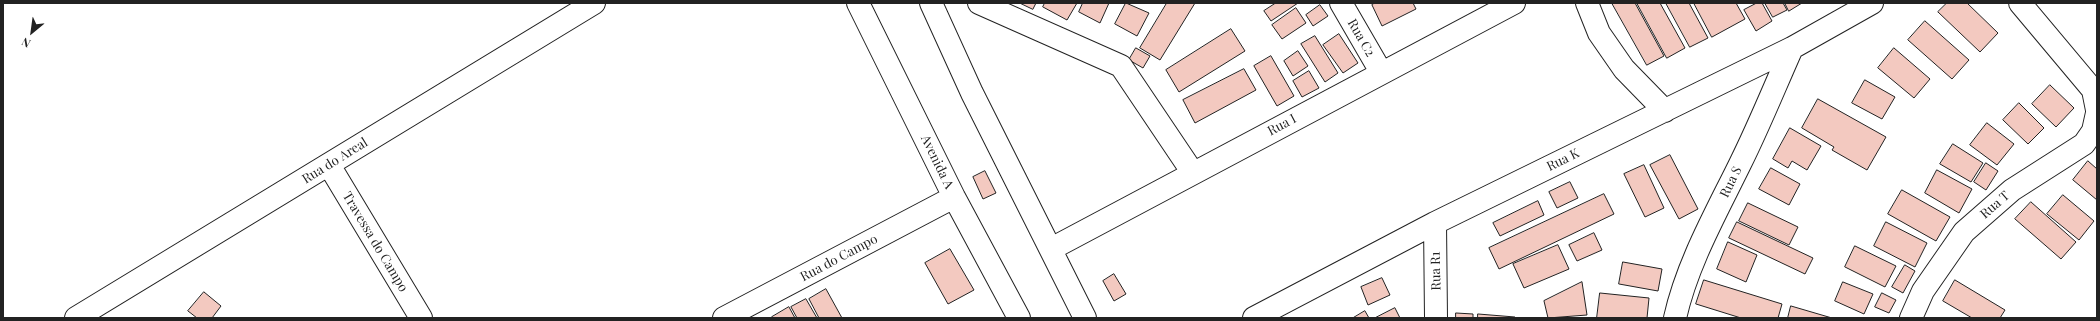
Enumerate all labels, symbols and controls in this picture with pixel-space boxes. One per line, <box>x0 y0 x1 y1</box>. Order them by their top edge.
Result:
north arrow <box>12 12 52 52</box>
street label: Rua C2 <box>1344 16 1378 60</box>
text: N <box>19 34 33 51</box>
street label: Rua I <box>1265 111 1299 139</box>
street label: Avenida A <box>917 133 957 191</box>
street label: Rua do Areal <box>299 135 371 187</box>
street label: Rua K <box>1544 145 1582 175</box>
street label: Rua S <box>1717 164 1745 200</box>
street label: Rua T <box>1977 188 2013 222</box>
street label: Travessa do Campo <box>339 189 411 295</box>
street label: Rua do Campo <box>798 231 880 285</box>
street label: Rua R1 <box>1428 251 1444 291</box>

